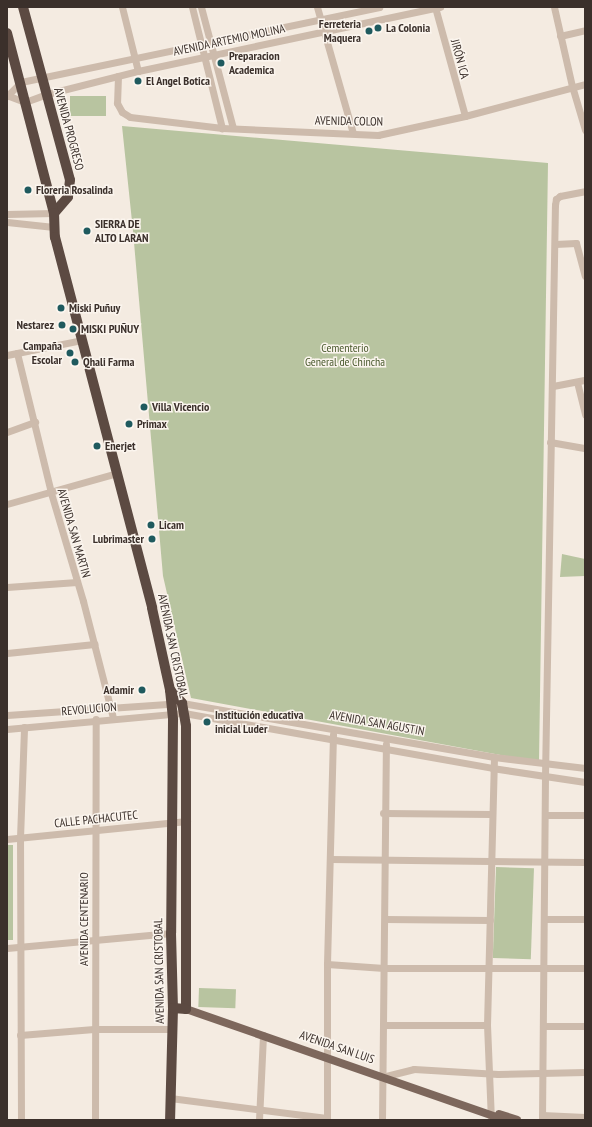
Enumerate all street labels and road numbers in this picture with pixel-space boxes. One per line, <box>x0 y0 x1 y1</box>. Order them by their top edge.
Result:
street label: AVENIDA ARTEMIO MOLINA <box>171 21 287 59</box>
street label: JIRÓN ICA <box>448 38 472 80</box>
street label: AVENIDA PROGRESO <box>51 86 87 172</box>
street label: AVENIDA COLON <box>315 113 383 129</box>
street label: AVENIDA SAN MARTIN <box>54 487 94 579</box>
street label: AVENIDA SAN CRISTOBAL <box>155 593 191 699</box>
street label: REVOLUCION <box>61 699 117 719</box>
street label: AVENIDA SAN AGUSTIN <box>328 708 426 738</box>
street label: CALLE PACHACUTEC <box>54 807 138 831</box>
street label: AVENIDA CENTENARIO <box>77 872 91 966</box>
street label: AVENIDA SAN CRISTOBAL <box>151 918 167 1024</box>
street label: AVENIDA SAN LUIS <box>298 1027 376 1067</box>

